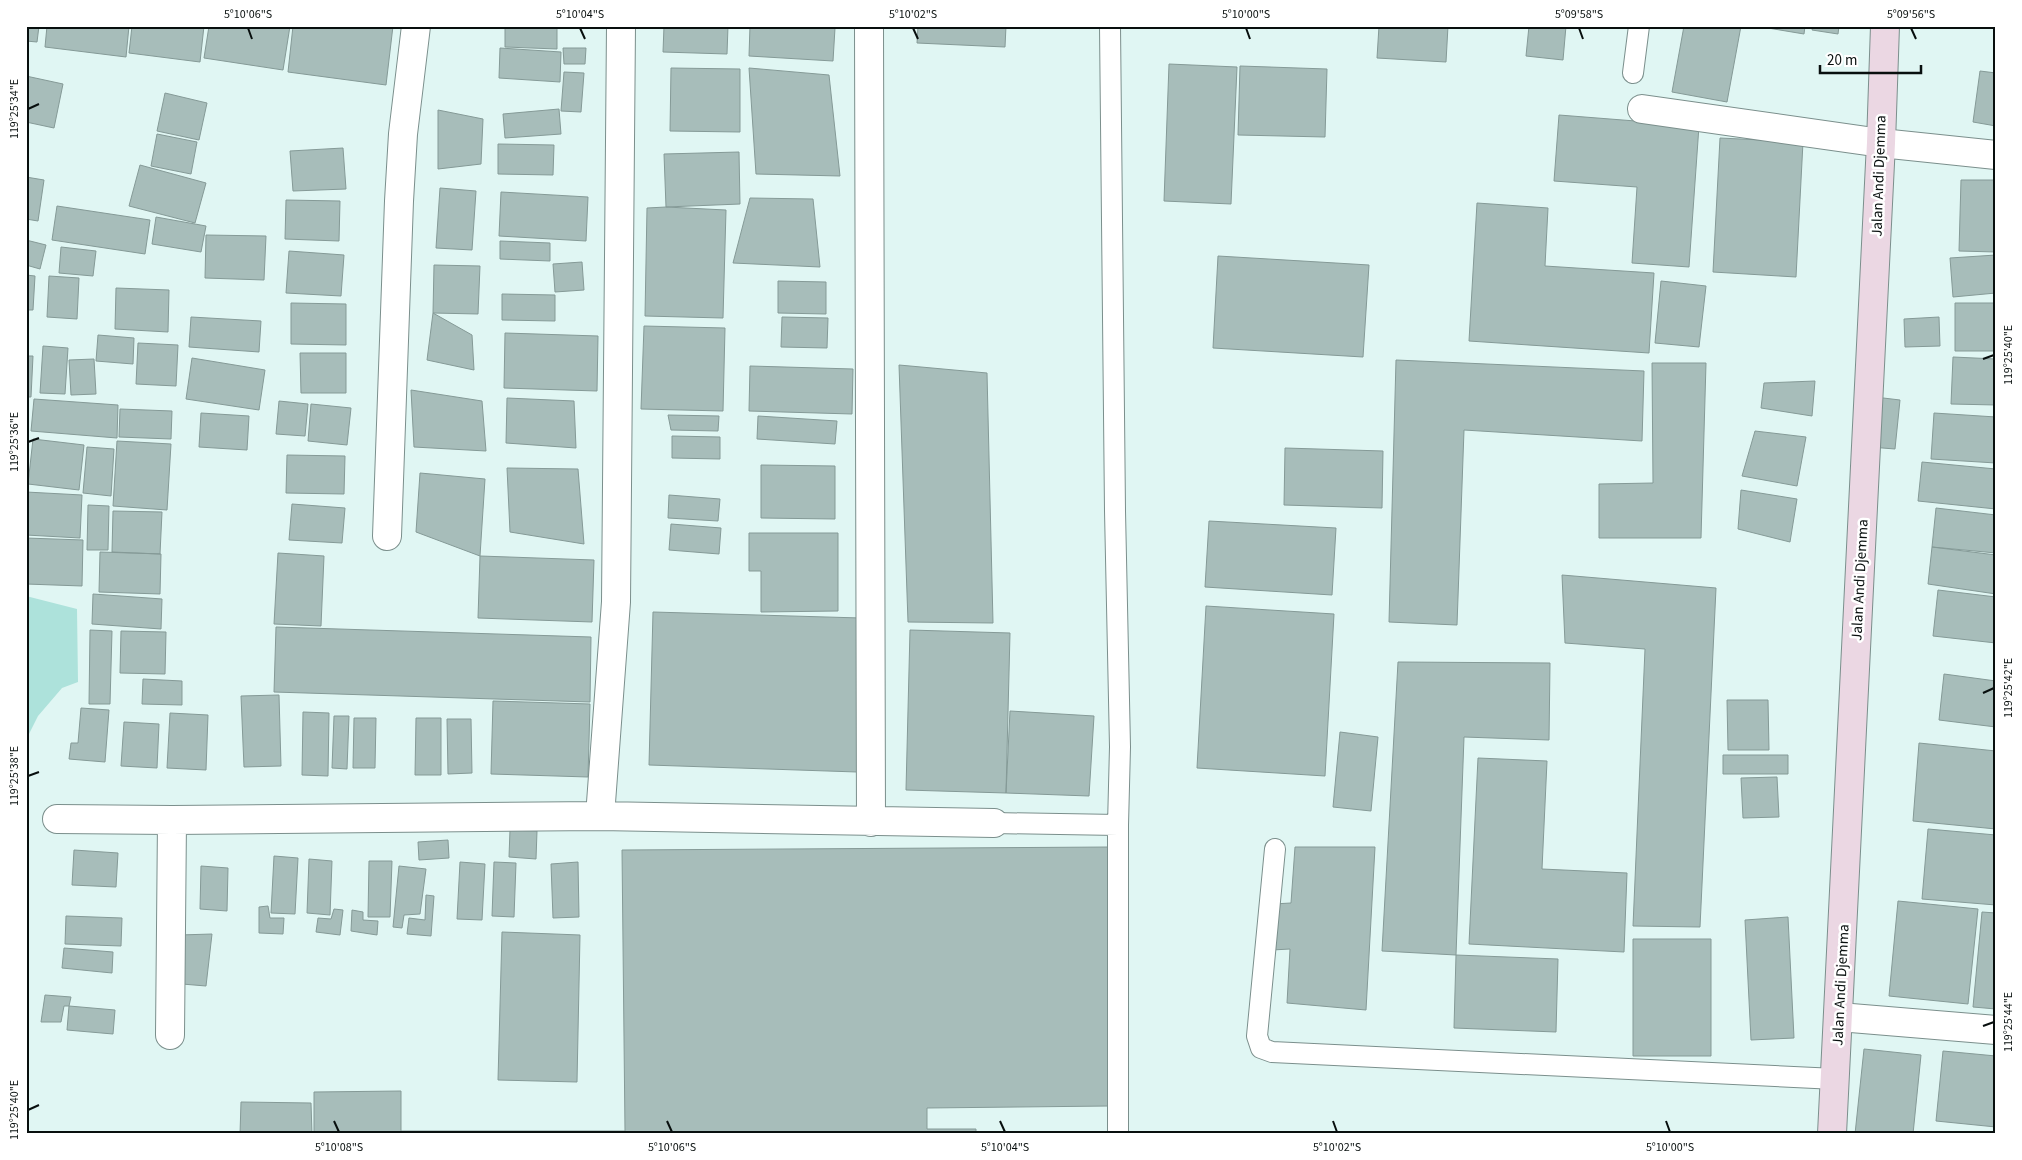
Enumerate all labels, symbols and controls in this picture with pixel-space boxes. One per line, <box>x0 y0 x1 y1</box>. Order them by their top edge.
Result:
text: 5°10'06"S <box>224 6 272 23</box>
text: 5°10'04"S <box>556 6 604 23</box>
text: 5°10'02"S <box>889 6 937 23</box>
text: 5°10'00"S <box>1222 6 1270 23</box>
text: 5°09'58"S <box>1555 6 1603 23</box>
text: 5°09'56"S <box>1887 6 1935 23</box>
scale bar <box>1820 42 1921 74</box>
text: 20 m <box>1827 50 1857 71</box>
text: 119°25'34"E <box>6 79 23 139</box>
street label: Jalan Andi Djemma <box>1866 115 1892 237</box>
text: 119°25'40"E <box>2000 325 2017 385</box>
text: 119°25'36"E <box>6 412 23 472</box>
street label: Jalan Andi Djemma <box>1846 519 1874 641</box>
text: 119°25'42"E <box>2000 658 2017 718</box>
text: 119°25'38"E <box>6 746 23 806</box>
street label: Jalan Andi Djemma <box>1827 924 1855 1046</box>
text: 119°25'44"E <box>2000 992 2017 1052</box>
text: 119°25'40"E <box>6 1080 23 1140</box>
text: 5°10'08"S <box>315 1139 363 1156</box>
text: 5°10'06"S <box>648 1139 696 1156</box>
text: 5°10'04"S <box>981 1139 1029 1156</box>
text: 5°10'02"S <box>1313 1139 1361 1156</box>
text: 5°10'00"S <box>1646 1139 1694 1156</box>

